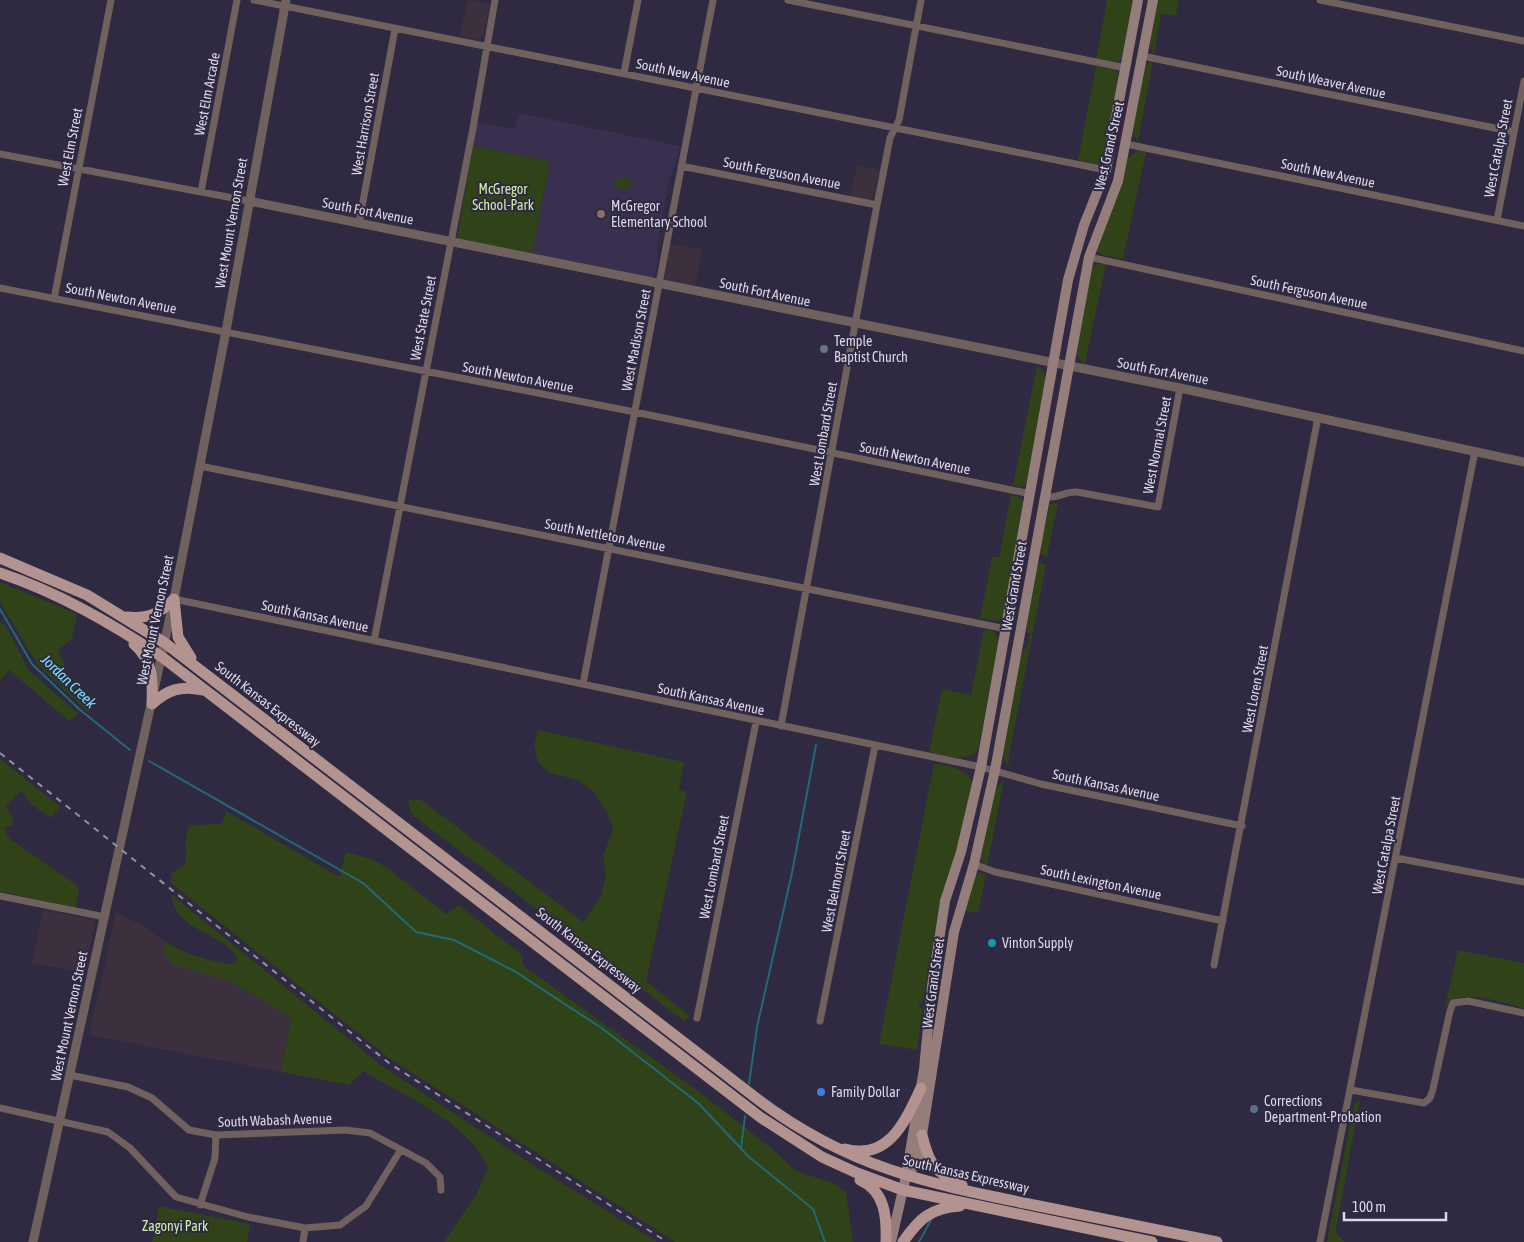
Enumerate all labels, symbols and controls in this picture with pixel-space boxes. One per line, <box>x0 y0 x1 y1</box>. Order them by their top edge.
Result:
street label: West Elm Arcade <box>191 51 223 137</box>
street label: South New Avenue <box>635 55 731 91</box>
street label: South Weaver Avenue <box>1275 63 1387 101</box>
street label: West Harrison Street <box>348 71 382 177</box>
street label: West Catalpa Street <box>1481 97 1515 199</box>
street label: West Grand Street <box>1091 100 1127 192</box>
street label: West Elm Street <box>55 107 85 187</box>
street label: South Ferguson Avenue <box>722 154 842 192</box>
street label: South New Avenue <box>1280 155 1376 191</box>
street label: West Mount Vernon Street <box>212 157 250 289</box>
park label: McGregor School-Park <box>472 181 534 213</box>
street label: South Fort Avenue <box>321 194 415 228</box>
place label: McGregor Elementary School <box>611 198 707 230</box>
marker: McGregor Elementary School <box>595 208 607 220</box>
street label: South Ferguson Avenue <box>1249 272 1369 312</box>
street label: West State Street <box>407 274 439 362</box>
street label: South Fort Avenue <box>718 275 812 309</box>
street label: South Newton Avenue <box>64 279 178 317</box>
street label: West Madison Street <box>618 288 654 392</box>
place label: Temple Baptist Church <box>834 333 908 365</box>
marker: Temple Baptist Church <box>818 343 830 355</box>
street label: South Fort Avenue <box>1116 354 1210 388</box>
street label: South Newton Avenue <box>461 358 575 396</box>
street label: West Lombard Street <box>806 381 840 487</box>
street label: West Normal Street <box>1140 395 1174 495</box>
street label: South Newton Avenue <box>858 438 972 478</box>
street label: South Nettleton Avenue <box>543 515 667 555</box>
street label: West Grand Street <box>998 540 1030 632</box>
street label: West Mount Vernon Street <box>133 554 177 686</box>
street label: South Kansas Avenue <box>260 597 370 635</box>
street label: West Loren Street <box>1239 644 1271 734</box>
water label: Jordan Creek <box>37 650 100 712</box>
street label: South Kansas Expressway <box>212 658 324 750</box>
street label: South Kansas Avenue <box>656 680 766 718</box>
street label: South Kansas Avenue <box>1051 766 1161 804</box>
street label: West Catalpa Street <box>1369 794 1403 896</box>
street label: West Lombard Street <box>696 814 732 920</box>
street label: West Belmont Street <box>818 829 854 933</box>
street label: South Lexington Avenue <box>1039 861 1163 903</box>
street label: South Kansas Expressway <box>533 904 645 996</box>
place label: Vinton Supply <box>1002 935 1074 951</box>
street label: West Grand Street <box>919 937 947 1029</box>
marker: Vinton Supply <box>986 937 998 949</box>
street label: West Mount Vernon Street <box>47 950 91 1082</box>
place label: Family Dollar <box>831 1084 901 1100</box>
marker: Family Dollar <box>815 1086 827 1098</box>
place label: Corrections Department-Probation <box>1264 1093 1381 1125</box>
marker: Corrections Department-Probation <box>1248 1103 1260 1115</box>
street label: South Wabash Avenue <box>218 1110 332 1130</box>
street label: South Kansas Expressway <box>901 1152 1031 1196</box>
scale bar <box>1344 1190 1446 1222</box>
text: 100 m <box>1352 1198 1386 1215</box>
park label: Zagonyi Park <box>142 1218 208 1234</box>

